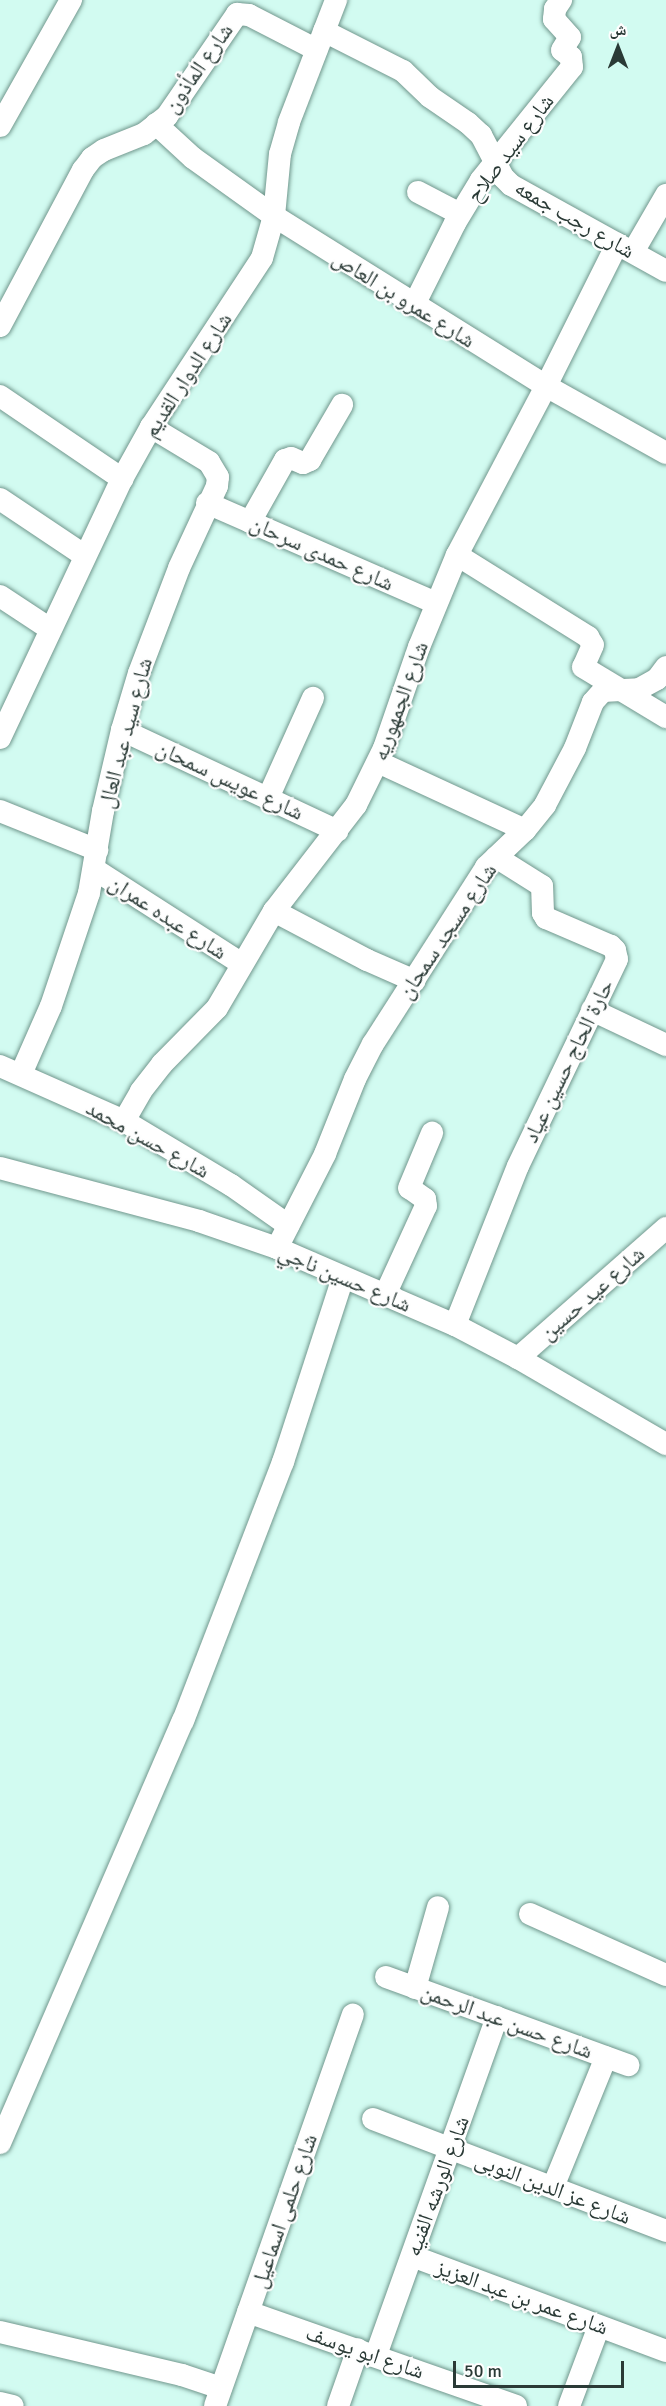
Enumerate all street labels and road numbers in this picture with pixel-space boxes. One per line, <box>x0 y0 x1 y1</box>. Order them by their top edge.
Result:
street label: شارع المأذون <box>158 18 238 118</box>
street label: شارع سيد صلاح <box>461 89 559 207</box>
street label: شارع رجب جمعه <box>510 174 640 264</box>
street label: شارع عمرو بن العاص <box>328 245 480 353</box>
street label: شارع الدوار القديم <box>137 307 237 443</box>
street label: شارع حمدى سرحان <box>246 510 398 596</box>
street label: شارع الجمهوريه <box>366 638 434 764</box>
street label: شارع سيد عبد العال <box>92 655 158 811</box>
street label: شارع عويس سمحان <box>152 734 308 826</box>
street label: شارع مسجد سمحان <box>392 858 502 1004</box>
street label: شارع عبده عمران <box>104 869 232 965</box>
street label: حارة الحاج حسين عياد <box>517 975 619 1147</box>
street label: شارع حسن محمد <box>82 1094 214 1184</box>
street label: شارع حسين ناجي <box>275 1238 415 1318</box>
street label: شارع عيد حسين <box>534 1240 650 1346</box>
street label: شارع حسن عبد الرحمن <box>418 1978 596 2064</box>
street label: شارع الورشه الفنيه <box>399 2112 475 2260</box>
street label: شارع حلمى اسماعيل <box>245 2130 323 2292</box>
street label: شارع عز الدين النوبى <box>471 2146 635 2230</box>
street label: شارع عمر بن عبد العزيز <box>432 2254 612 2340</box>
street label: شارع ابو يوسف <box>302 2319 428 2385</box>

